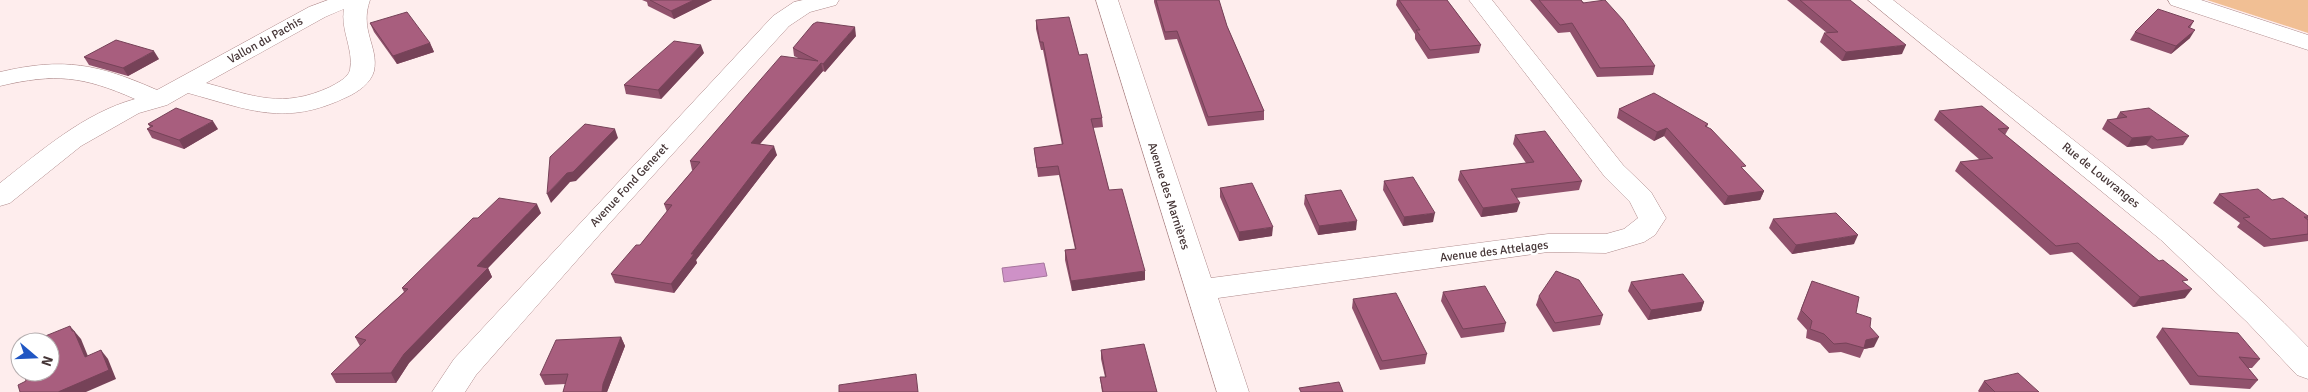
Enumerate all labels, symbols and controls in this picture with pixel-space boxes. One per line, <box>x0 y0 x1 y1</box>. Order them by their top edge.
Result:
street label: Vallon du Pachis <box>225 14 305 67</box>
street label: Rue de Louvranges <box>2059 139 2143 211</box>
street label: Avenue Fond Generet <box>587 141 672 230</box>
street label: Avenue des Marnières <box>1144 141 1193 252</box>
street label: Avenue des Attelages <box>1439 237 1549 266</box>
north arrow <box>10 332 60 382</box>
text: N <box>37 354 56 368</box>

